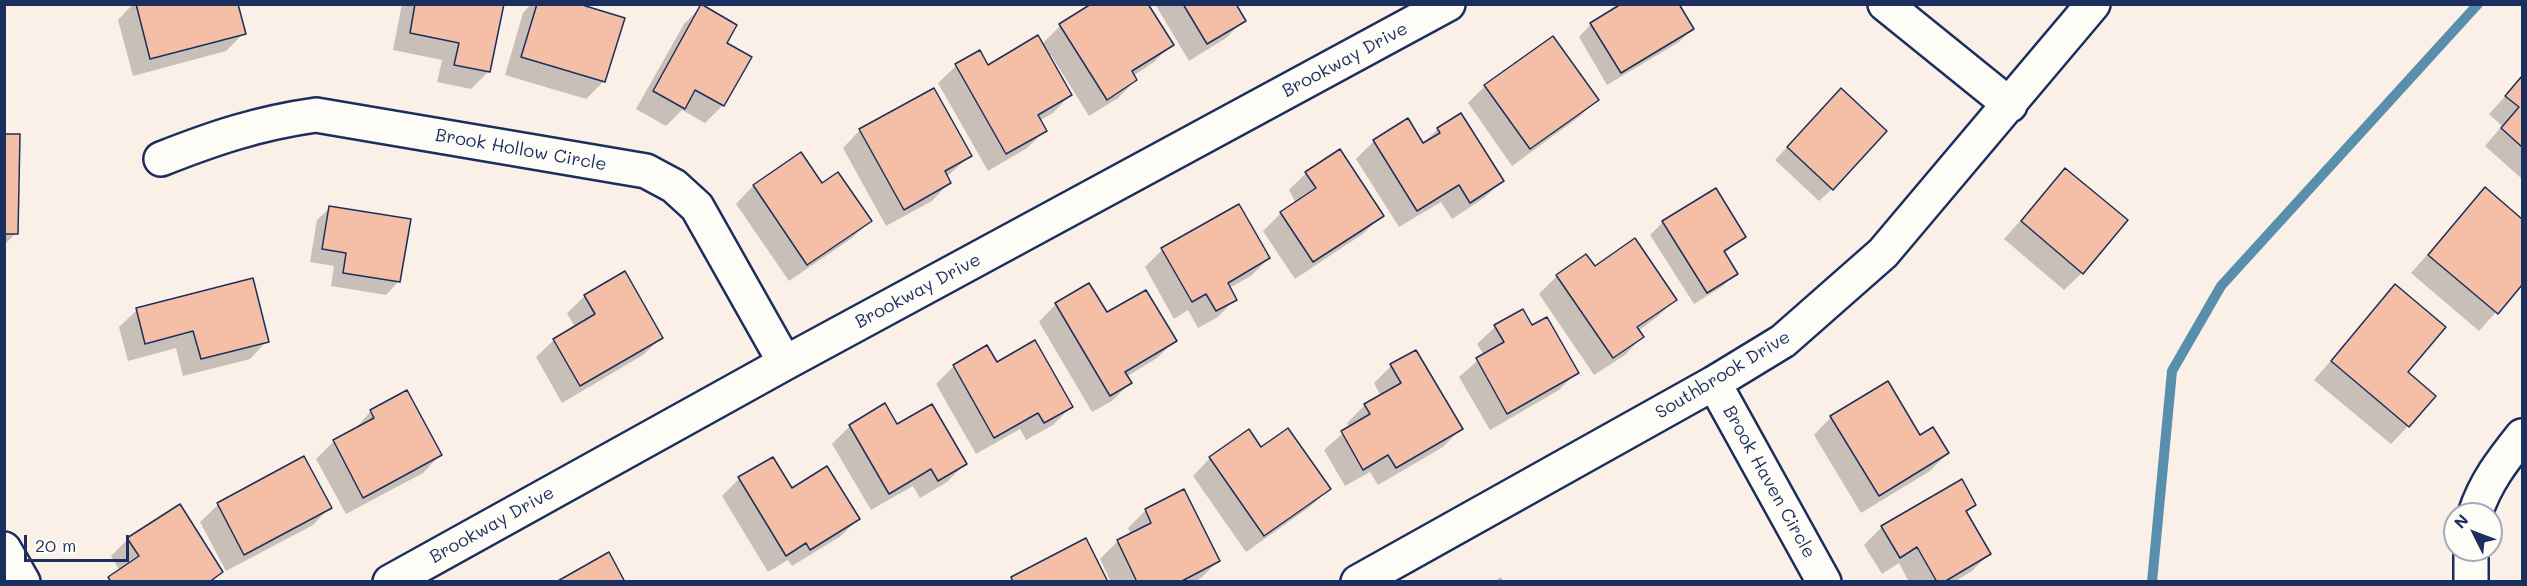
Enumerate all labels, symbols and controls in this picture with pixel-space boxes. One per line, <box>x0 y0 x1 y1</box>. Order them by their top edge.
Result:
street label: Brookway Drive <box>1279 18 1411 102</box>
street label: Brook Hollow Circle <box>434 124 608 176</box>
street label: Brookway Drive <box>852 249 984 333</box>
street label: Southbrook Drive <box>1652 326 1794 424</box>
street label: Brook Haven Circle <box>1718 402 1820 562</box>
street label: Brookway Drive <box>426 482 558 568</box>
north arrow <box>2443 502 2503 562</box>
text: N <box>2449 509 2473 533</box>
scale bar <box>27 523 132 561</box>
text: 20 m <box>35 533 76 557</box>

